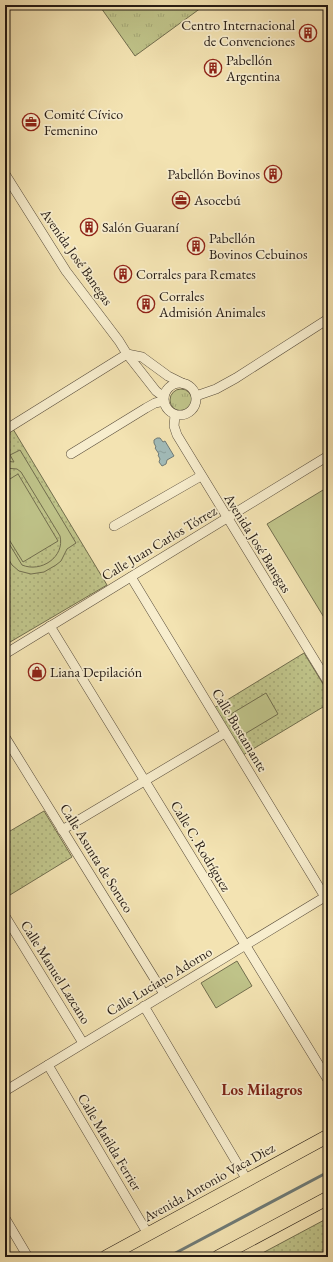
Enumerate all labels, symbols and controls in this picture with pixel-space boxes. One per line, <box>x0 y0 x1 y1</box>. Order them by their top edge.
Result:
place label: Centro Internacional de Convenciones <box>181 16 296 50</box>
building icon: Centro Internacional de Convenciones <box>298 23 318 43</box>
place label: Pabellón Argentina <box>225 51 281 85</box>
building icon: Pabellón Argentina <box>203 58 223 78</box>
place label: Comité Cívico Femenino <box>44 105 123 139</box>
office icon: Comité Cívico Femenino <box>21 112 41 132</box>
building icon: Pabellón Bovinos <box>263 164 283 184</box>
place label: Pabellón Bovinos <box>168 165 260 183</box>
office icon: Asocebú <box>171 190 191 210</box>
place label: Asocebú <box>193 191 241 209</box>
street label: Avenida José Banegas <box>36 204 117 309</box>
building icon: Salón Guaraní <box>79 217 99 237</box>
place label: Salón Guaraní <box>102 218 179 236</box>
place label: Pabellón Bovinos Cebuinos <box>209 229 308 263</box>
building icon: Pabellón Bovinos Cebuinos <box>186 236 206 256</box>
building icon: Corrales para Remates <box>113 264 133 284</box>
place label: Corrales para Remates <box>136 265 256 283</box>
place label: Corrales Admisión Animales <box>158 287 266 321</box>
building icon: Corrales Admisión Animales <box>136 294 156 314</box>
street label: Avenida José Banegas <box>220 489 296 596</box>
street label: Calle Juan Carlos Tórrez <box>98 501 220 584</box>
shop icon: Liana Depilación <box>27 662 47 682</box>
place label: Liana Depilación <box>50 663 143 681</box>
street label: Calle Bustamante <box>208 685 272 776</box>
street label: Calle C. Rodríguez <box>167 797 236 895</box>
street label: Calle Asunta de Soruco <box>56 800 138 916</box>
street label: Calle Manuel Lazcano <box>17 917 95 1027</box>
street label: Calle Luciano Adorno <box>103 942 215 1020</box>
district label: Los Milagros <box>221 1080 303 1099</box>
street label: Calle Matilda Ferrier <box>74 1090 146 1194</box>
street label: Avenida Antonio Vaca Diez <box>139 1138 278 1226</box>

